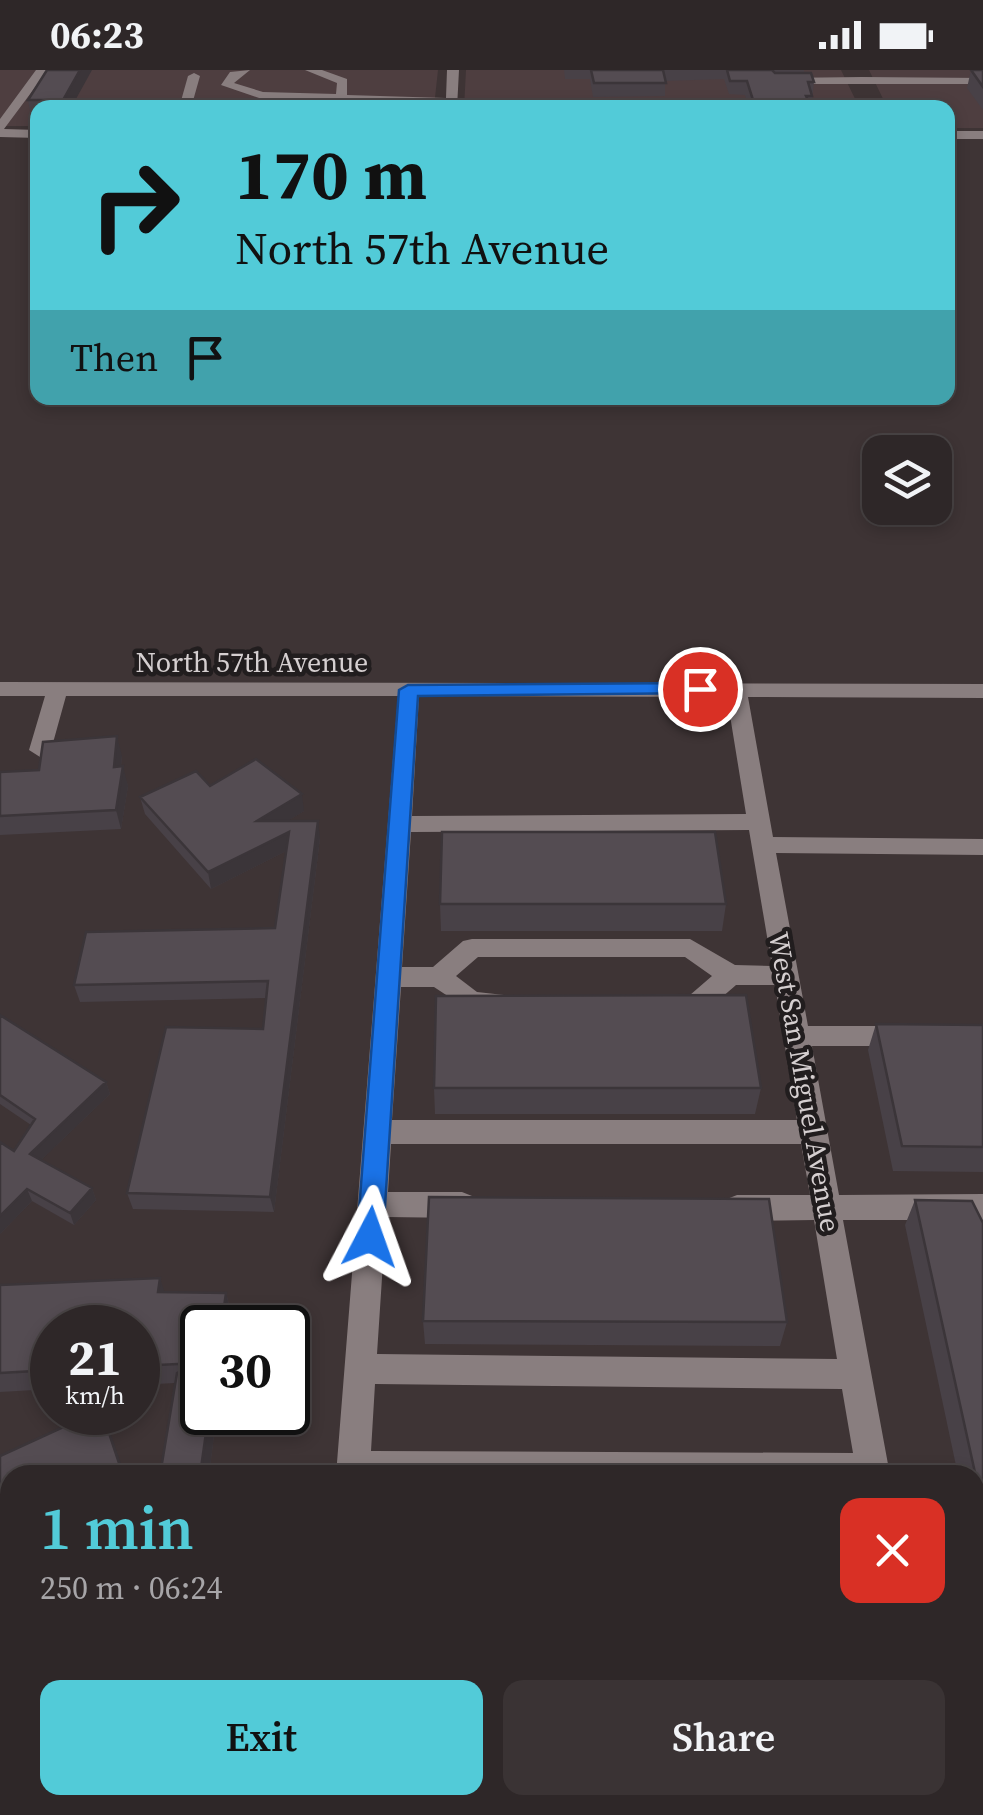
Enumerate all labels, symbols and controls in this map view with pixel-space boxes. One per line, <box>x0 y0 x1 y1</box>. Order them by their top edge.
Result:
text: 06:23 <box>50 9 144 61</box>
text: 170 m <box>235 126 427 222</box>
icon: right <box>70 140 200 270</box>
text: North 57th Avenue <box>235 217 609 279</box>
icon: arrive <box>178 330 233 385</box>
text: Then <box>70 332 158 384</box>
map controls <box>862 435 952 525</box>
button: layers <box>862 435 952 525</box>
street label: North 57th Avenue <box>136 643 368 681</box>
pin <box>658 647 743 732</box>
icon: arrive <box>673 662 728 717</box>
street label: West San Miguel Avenue <box>760 929 850 1235</box>
position arrow <box>318 1185 422 1289</box>
speed limit sign: 30 <box>180 1305 310 1435</box>
text: 21 <box>68 1323 122 1392</box>
text: km/h <box>65 1378 125 1412</box>
text: 1 min <box>40 1487 194 1569</box>
button: close <box>840 1498 945 1603</box>
text: 250 m · 06:24 <box>40 1566 222 1610</box>
button: Exit <box>40 1680 483 1795</box>
button: Share <box>503 1680 945 1795</box>

